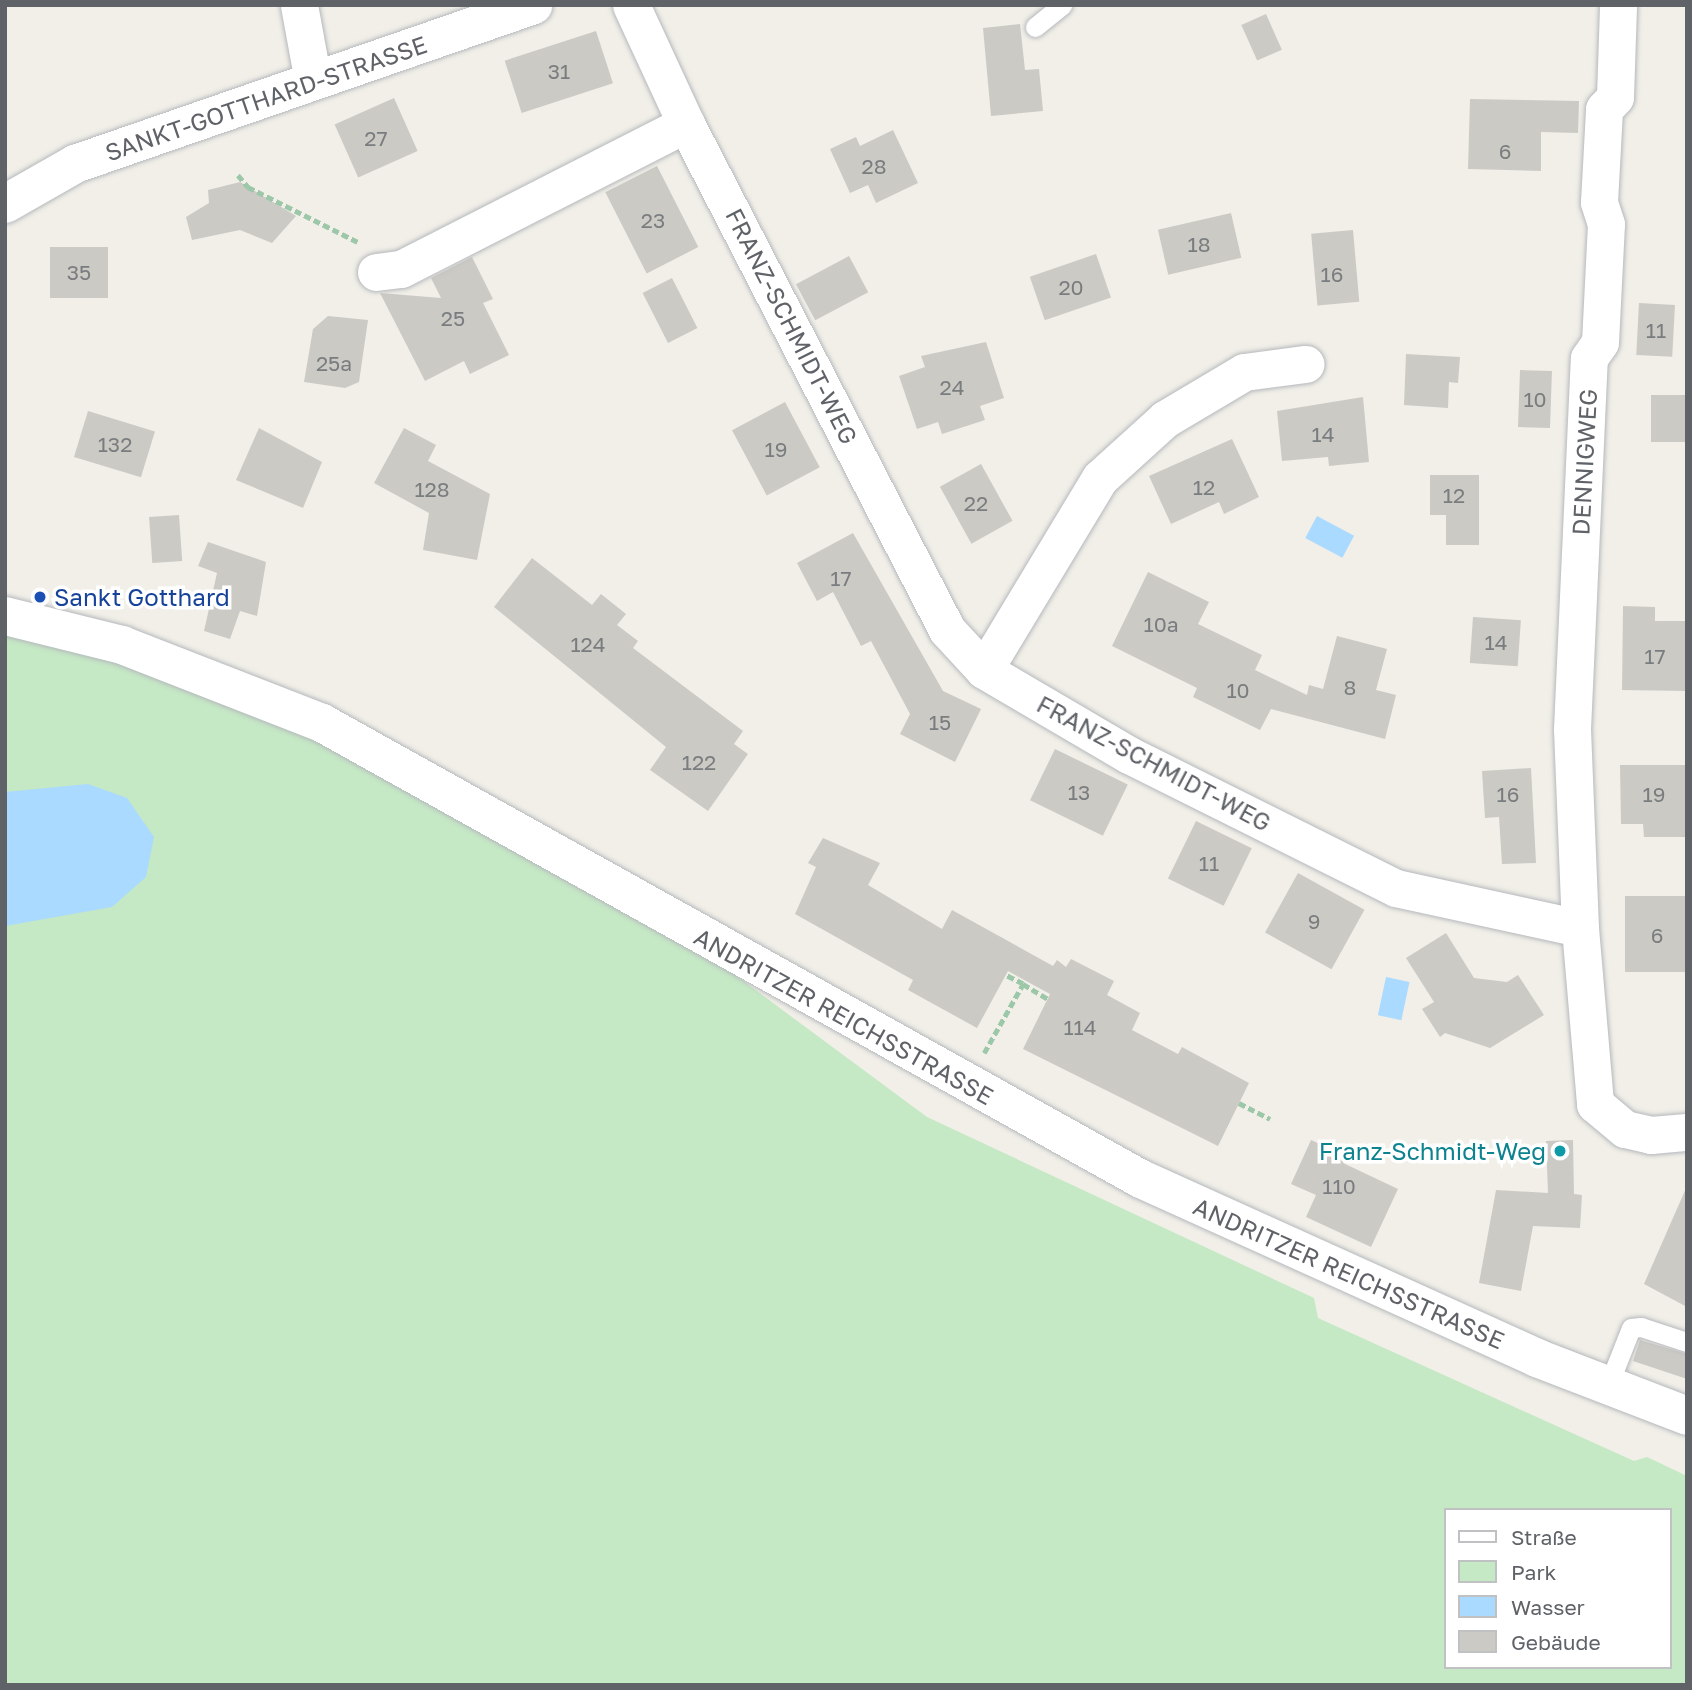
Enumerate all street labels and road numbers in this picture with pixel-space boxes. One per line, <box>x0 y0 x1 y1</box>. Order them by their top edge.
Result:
street label: SANKT-GOTTHARD-STRASSE <box>101 29 431 167</box>
street label: FRANZ-SCHMIDT-WEG <box>720 203 864 449</box>
street label: DENNIGWEG <box>1566 388 1602 536</box>
street label: FRANZ-SCHMIDT-WEG <box>1032 689 1276 837</box>
street label: ANDRITZER REICHSSTRASSE <box>690 922 998 1110</box>
street label: ANDRITZER REICHSSTRASSE <box>1189 1191 1509 1355</box>

